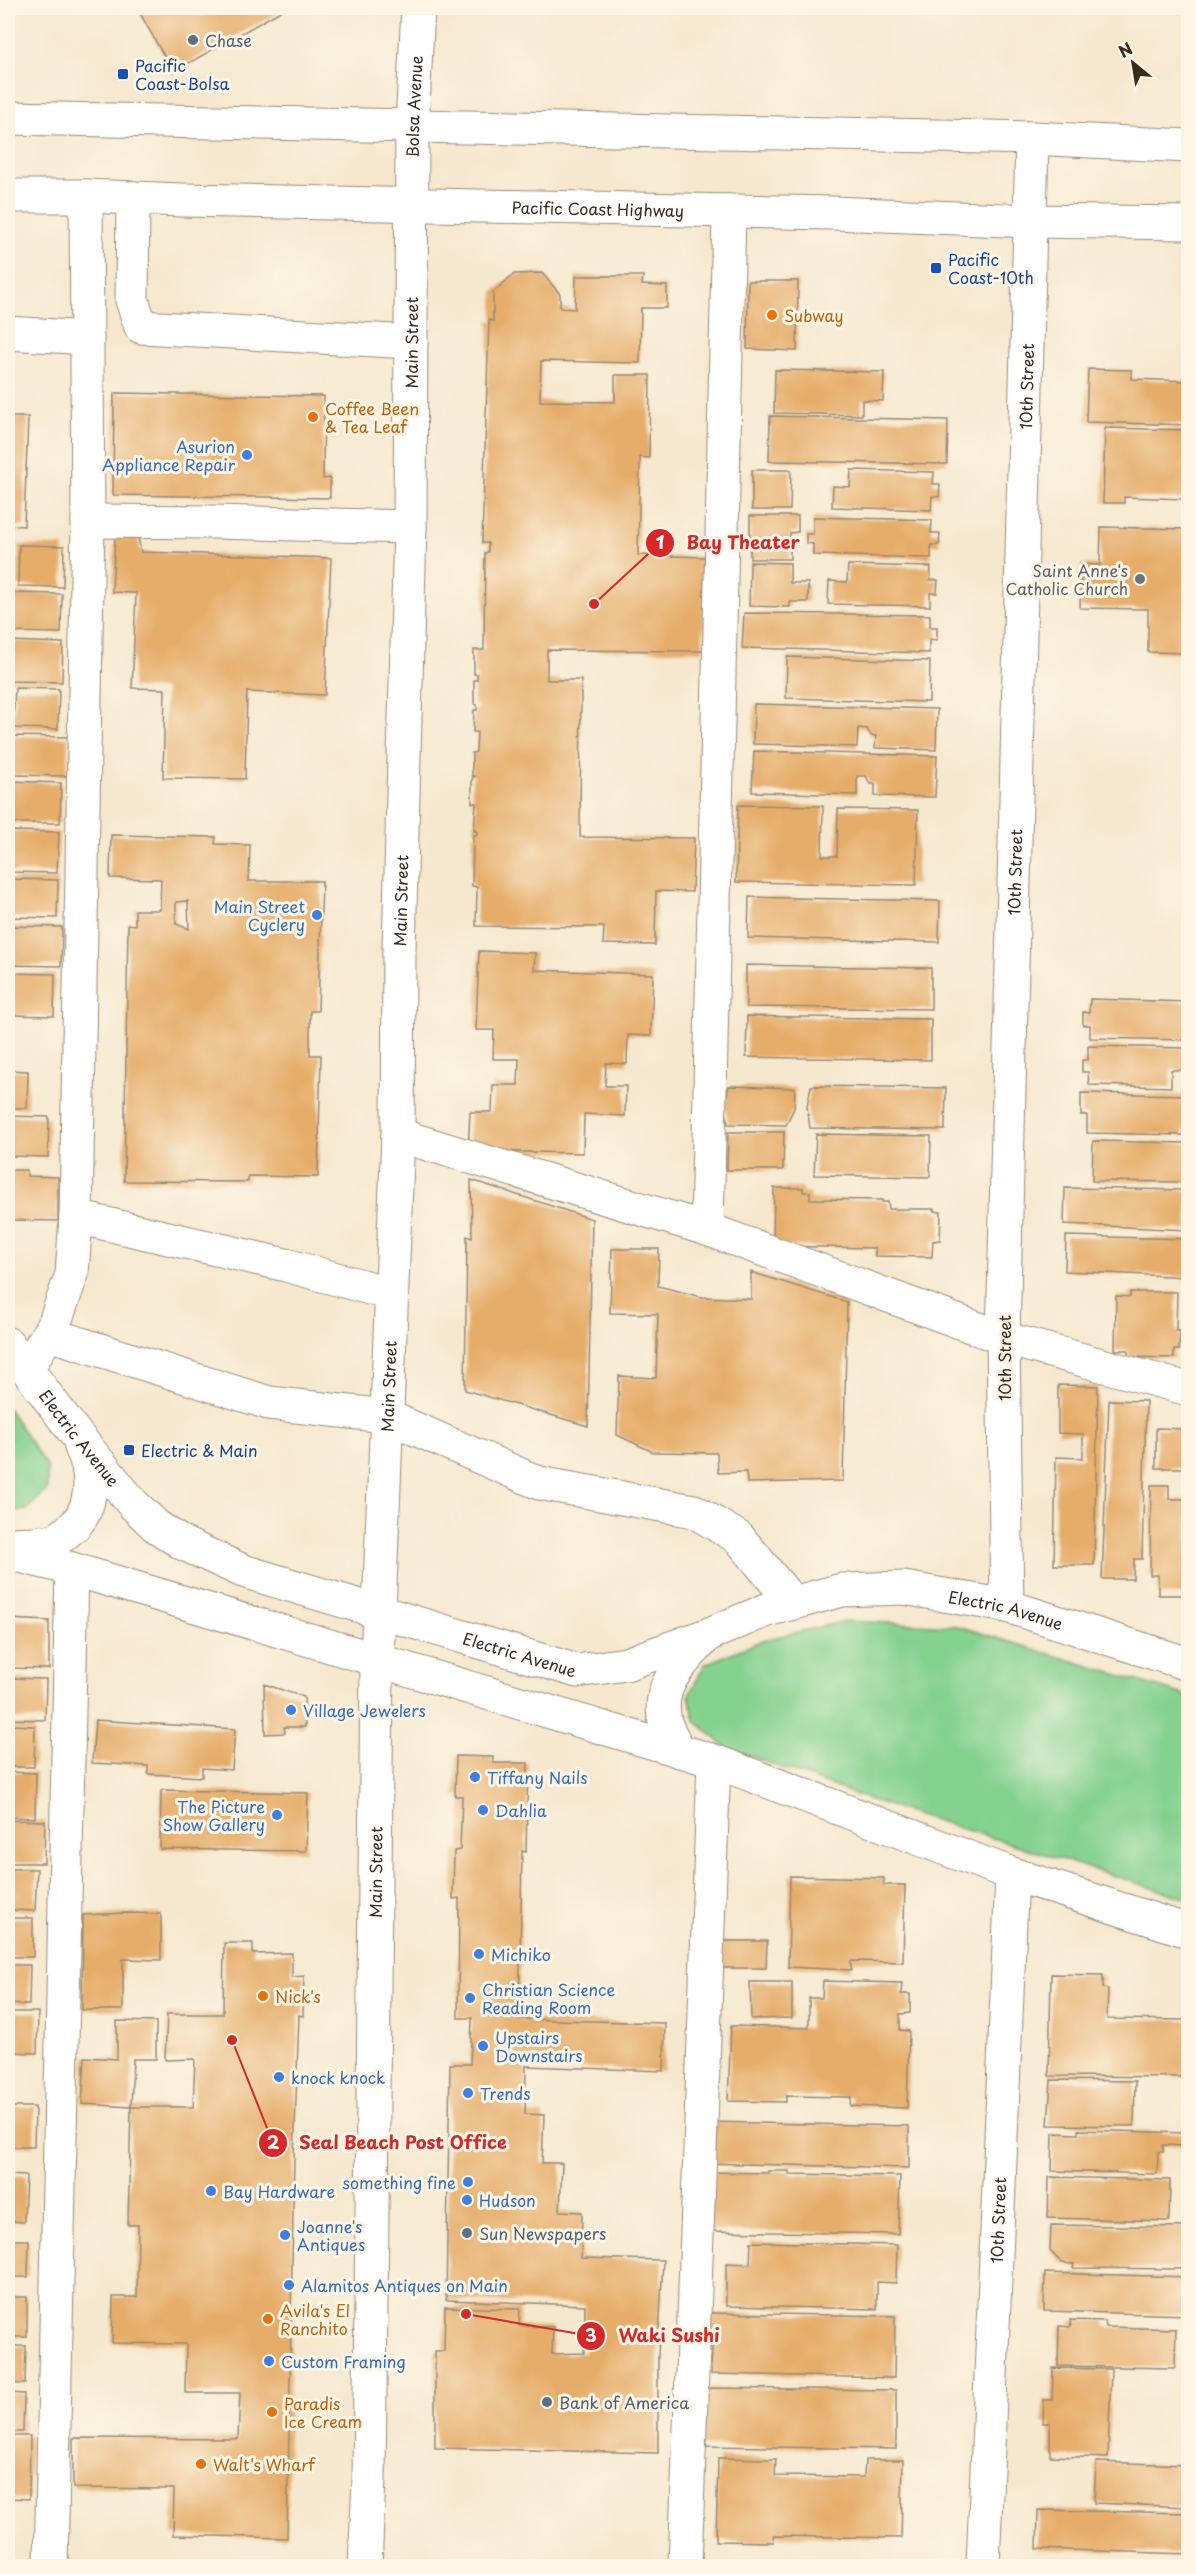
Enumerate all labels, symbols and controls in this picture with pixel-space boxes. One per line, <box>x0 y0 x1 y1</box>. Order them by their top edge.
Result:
place label: Chase <box>205 28 252 52</box>
marker: Chase <box>186 33 200 47</box>
north arrow <box>1103 33 1163 93</box>
text: N <box>1114 36 1136 63</box>
place label: Pacific Coast-Bolsa <box>135 53 230 95</box>
street label: Bolsa Avenue <box>400 55 428 158</box>
marker: Pacific Coast-Bolsa <box>116 67 130 81</box>
street label: Pacific Coast Highway <box>511 195 684 222</box>
place label: Pacific Coast-10th <box>948 247 1034 289</box>
marker: Pacific Coast-10th <box>929 261 943 275</box>
street label: Main Street <box>399 296 423 388</box>
place label: Subway <box>784 303 843 327</box>
marker: Subway <box>765 308 779 322</box>
street label: 10th Street <box>1013 343 1039 430</box>
place label: Coffee Been & Tea Leaf <box>325 396 419 438</box>
marker: Coffee Been & Tea Leaf <box>306 410 320 424</box>
place label: Asurion Appliance Repair <box>102 434 236 476</box>
marker: Asurion Appliance Repair <box>240 448 254 462</box>
callout: Bay Theater <box>645 525 812 561</box>
text: 1 <box>656 528 665 555</box>
text: Bay Theater <box>686 528 801 555</box>
place label: Saint Anne's Catholic Church <box>1006 558 1128 600</box>
marker: Saint Anne's Catholic Church <box>1133 572 1147 586</box>
street label: 10th Street <box>1001 828 1027 915</box>
street label: Main Street <box>387 854 413 947</box>
place label: Main Street Cyclery <box>214 894 305 936</box>
marker: Main Street Cyclery <box>310 908 324 922</box>
street label: 10th Street <box>992 1315 1016 1401</box>
street label: Main Street <box>374 1340 402 1432</box>
street label: Electric Avenue <box>34 1384 126 1491</box>
place label: Electric & Main <box>141 1438 258 1462</box>
marker: Electric & Main <box>122 1443 136 1457</box>
street label: Electric Avenue <box>947 1584 1066 1635</box>
street label: Electric Avenue <box>460 1626 580 1682</box>
place label: Village Jewelers <box>303 1698 426 1722</box>
marker: Village Jewelers <box>284 1703 298 1717</box>
place label: Tiffany Nails <box>487 1765 588 1789</box>
marker: Tiffany Nails <box>468 1770 482 1784</box>
place label: The Picture Show Gallery <box>162 1794 265 1836</box>
place label: Dahlia <box>495 1798 547 1822</box>
marker: Dahlia <box>476 1803 490 1817</box>
marker: The Picture Show Gallery <box>270 1808 284 1822</box>
street label: Main Street <box>363 1826 388 1918</box>
place label: Michiko <box>491 1942 551 1966</box>
marker: Michiko <box>472 1947 486 1961</box>
place label: Christian Science Reading Room <box>482 1977 615 2019</box>
place label: Nick's <box>275 1984 321 2008</box>
marker: Nick's <box>256 1989 270 2003</box>
marker: Christian Science Reading Room <box>463 1991 477 2005</box>
place label: Upstairs Downstairs <box>495 2025 583 2067</box>
marker: Upstairs Downstairs <box>476 2039 490 2053</box>
place label: knock knock <box>291 2065 385 2089</box>
marker: knock knock <box>272 2070 286 2084</box>
place label: Trends <box>480 2081 530 2105</box>
marker: Trends <box>461 2086 475 2100</box>
callout: Seal Beach Post Office <box>258 2125 518 2161</box>
text: 2 <box>267 2128 280 2155</box>
text: Seal Beach Post Office <box>299 2128 507 2155</box>
place label: something fine <box>342 2170 456 2194</box>
marker: something fine <box>461 2175 475 2189</box>
street label: 10th Street <box>984 2176 1011 2264</box>
place label: Bay Hardware <box>223 2179 335 2203</box>
marker: Bay Hardware <box>204 2184 218 2198</box>
place label: Hudson <box>479 2188 536 2212</box>
marker: Hudson <box>460 2193 474 2207</box>
place label: Joanne's Antiques <box>297 2214 365 2256</box>
place label: Sun Newspapers <box>479 2221 606 2245</box>
marker: Sun Newspapers <box>460 2226 474 2240</box>
marker: Joanne's Antiques <box>278 2228 292 2242</box>
place label: Alamitos Antiques on Main <box>301 2273 508 2297</box>
marker: Alamitos Antiques on Main <box>282 2278 296 2292</box>
place label: Avila's El Ranchito <box>280 2298 350 2340</box>
marker: Avila's El Ranchito <box>261 2312 275 2326</box>
callout: Waki Sushi <box>576 2318 732 2354</box>
text: 3 <box>585 2321 597 2348</box>
text: Waki Sushi <box>618 2321 720 2348</box>
place label: Custom Framing <box>281 2349 406 2373</box>
marker: Custom Framing <box>262 2354 276 2368</box>
place label: Bank of America <box>559 2390 689 2414</box>
place label: Paradis Ice Cream <box>284 2391 362 2433</box>
marker: Bank of America <box>540 2395 554 2409</box>
marker: Paradis Ice Cream <box>265 2405 279 2419</box>
place label: Walt's Wharf <box>213 2452 316 2476</box>
marker: Walt's Wharf <box>194 2457 208 2471</box>

